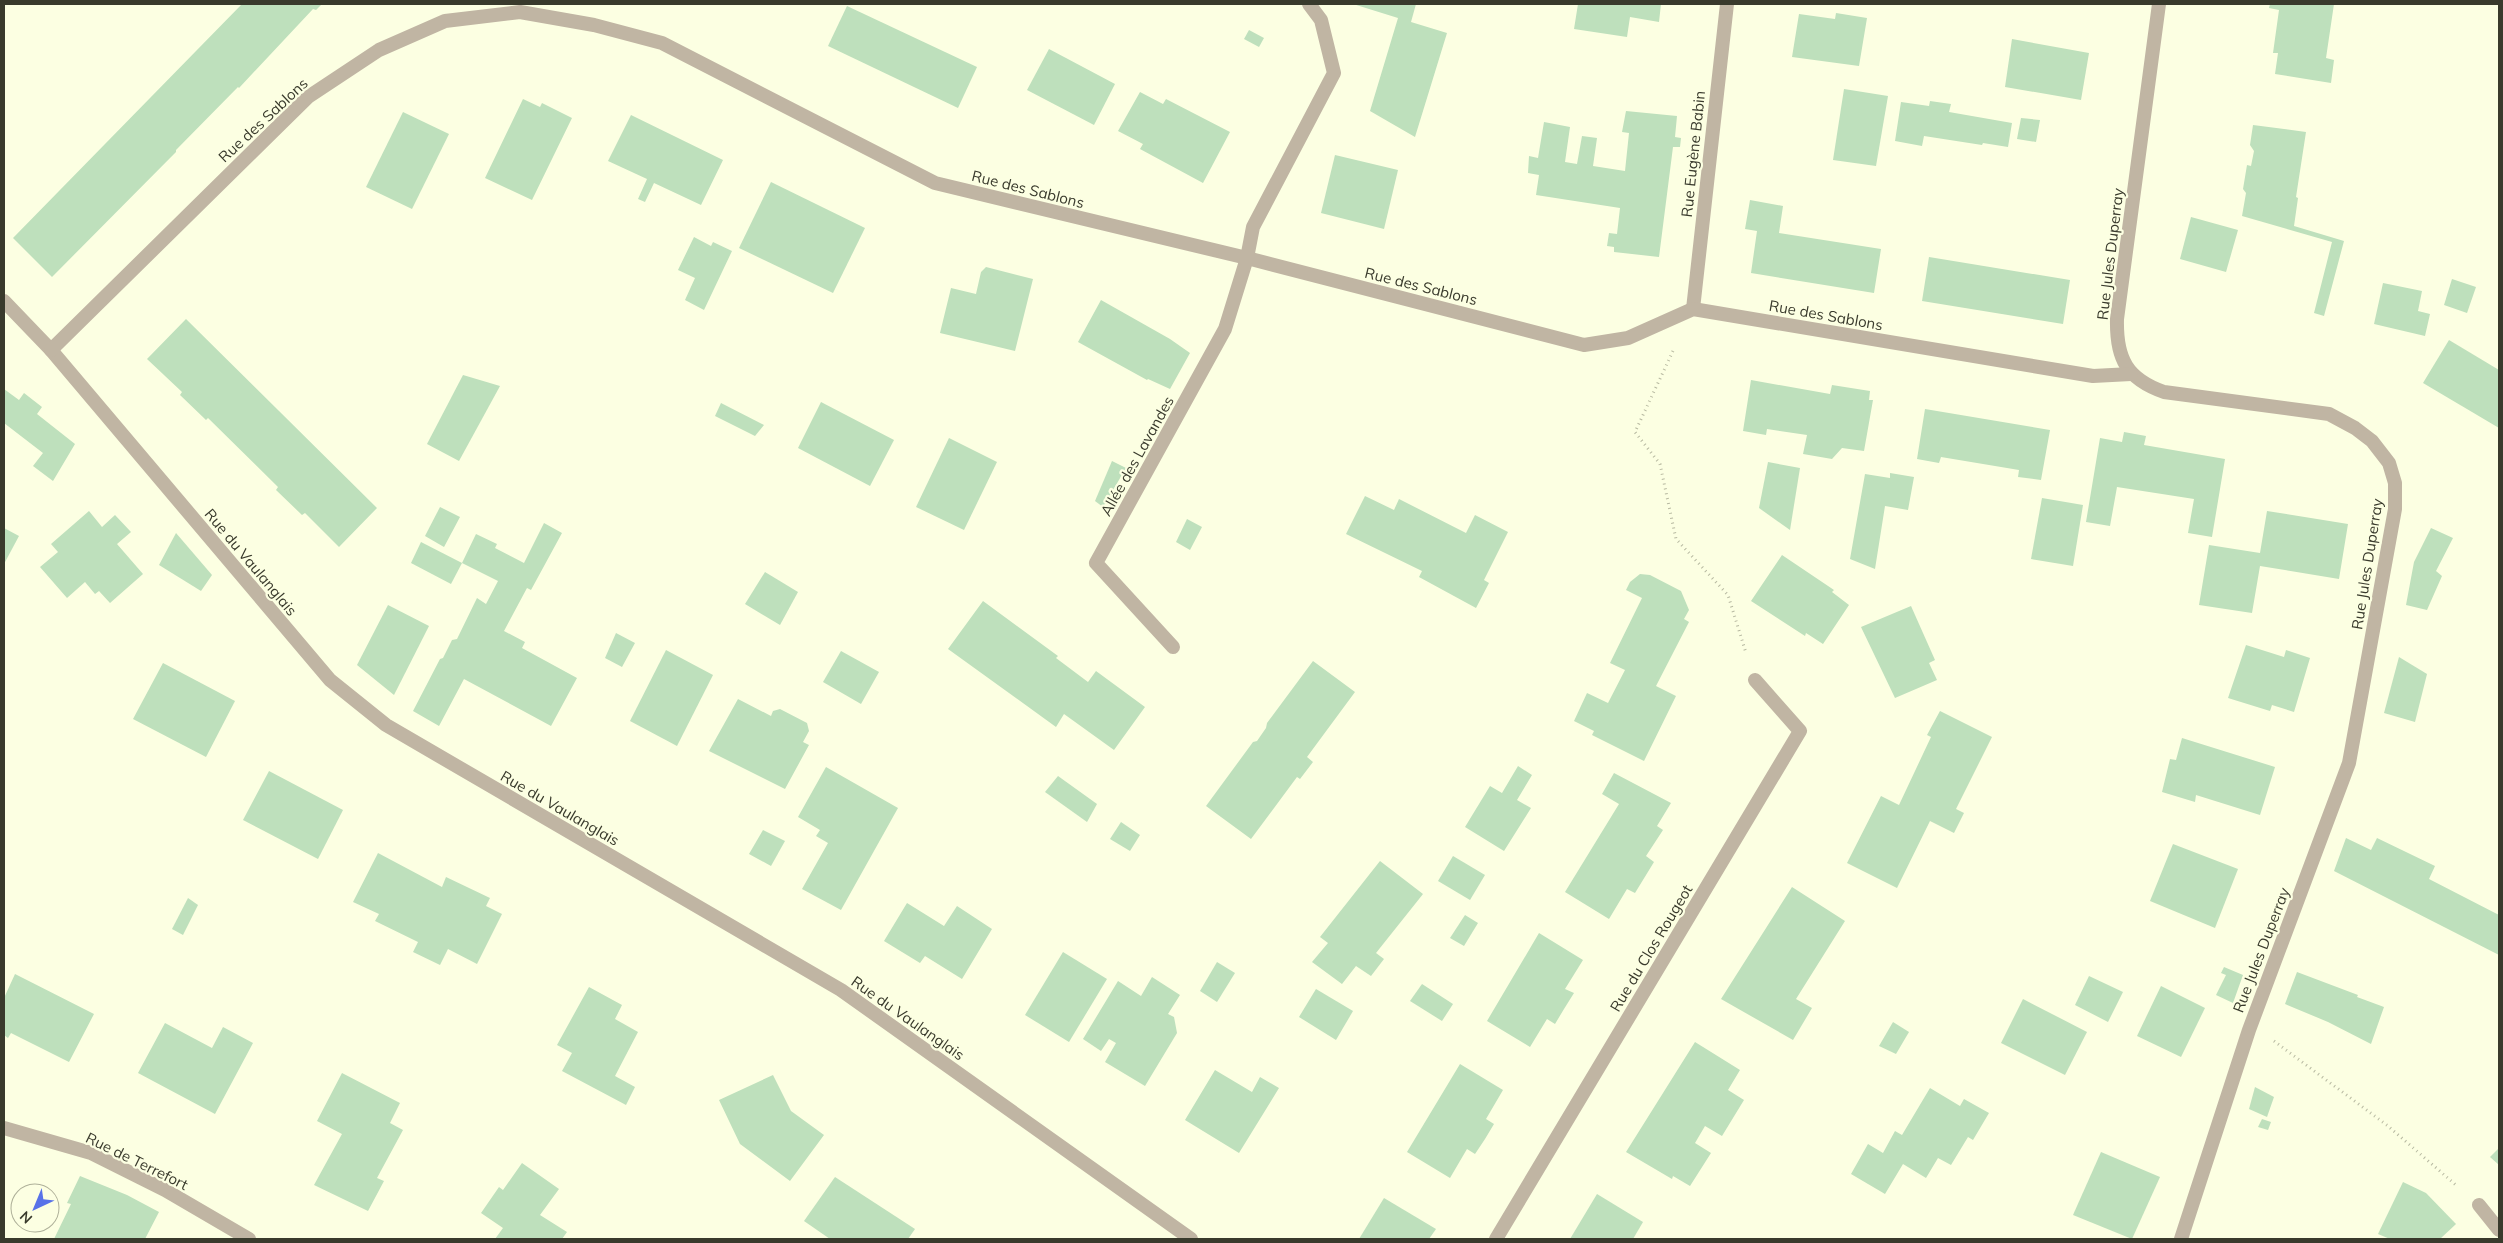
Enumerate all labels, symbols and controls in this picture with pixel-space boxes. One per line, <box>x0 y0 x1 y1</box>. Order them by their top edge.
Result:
street label: Rue des Sablons <box>214 74 312 166</box>
street label: Rue Eugène Babin <box>1677 90 1709 218</box>
street label: Rue des Sablons <box>970 166 1086 212</box>
street label: Rue Jules Duperray <box>2092 187 2128 321</box>
street label: Rue des Sablons <box>1363 263 1479 309</box>
street label: Rue des Sablons <box>1768 296 1884 334</box>
street label: Allée des Lavandes <box>1096 393 1178 519</box>
street label: Rue Jules Duperray <box>2347 497 2387 631</box>
street label: Rue du Vaulanglais <box>201 505 301 619</box>
street label: Rue du Vaulanglais <box>497 766 623 850</box>
street label: Rue du Clos Rougeot <box>1606 881 1696 1015</box>
street label: Rue Jules Duperray <box>2228 885 2294 1015</box>
street label: Rue du Vaulanglais <box>848 972 968 1064</box>
street label: Rue de Terrefort <box>83 1128 191 1194</box>
north arrow <box>10 1183 60 1233</box>
text: N <box>16 1207 36 1227</box>

